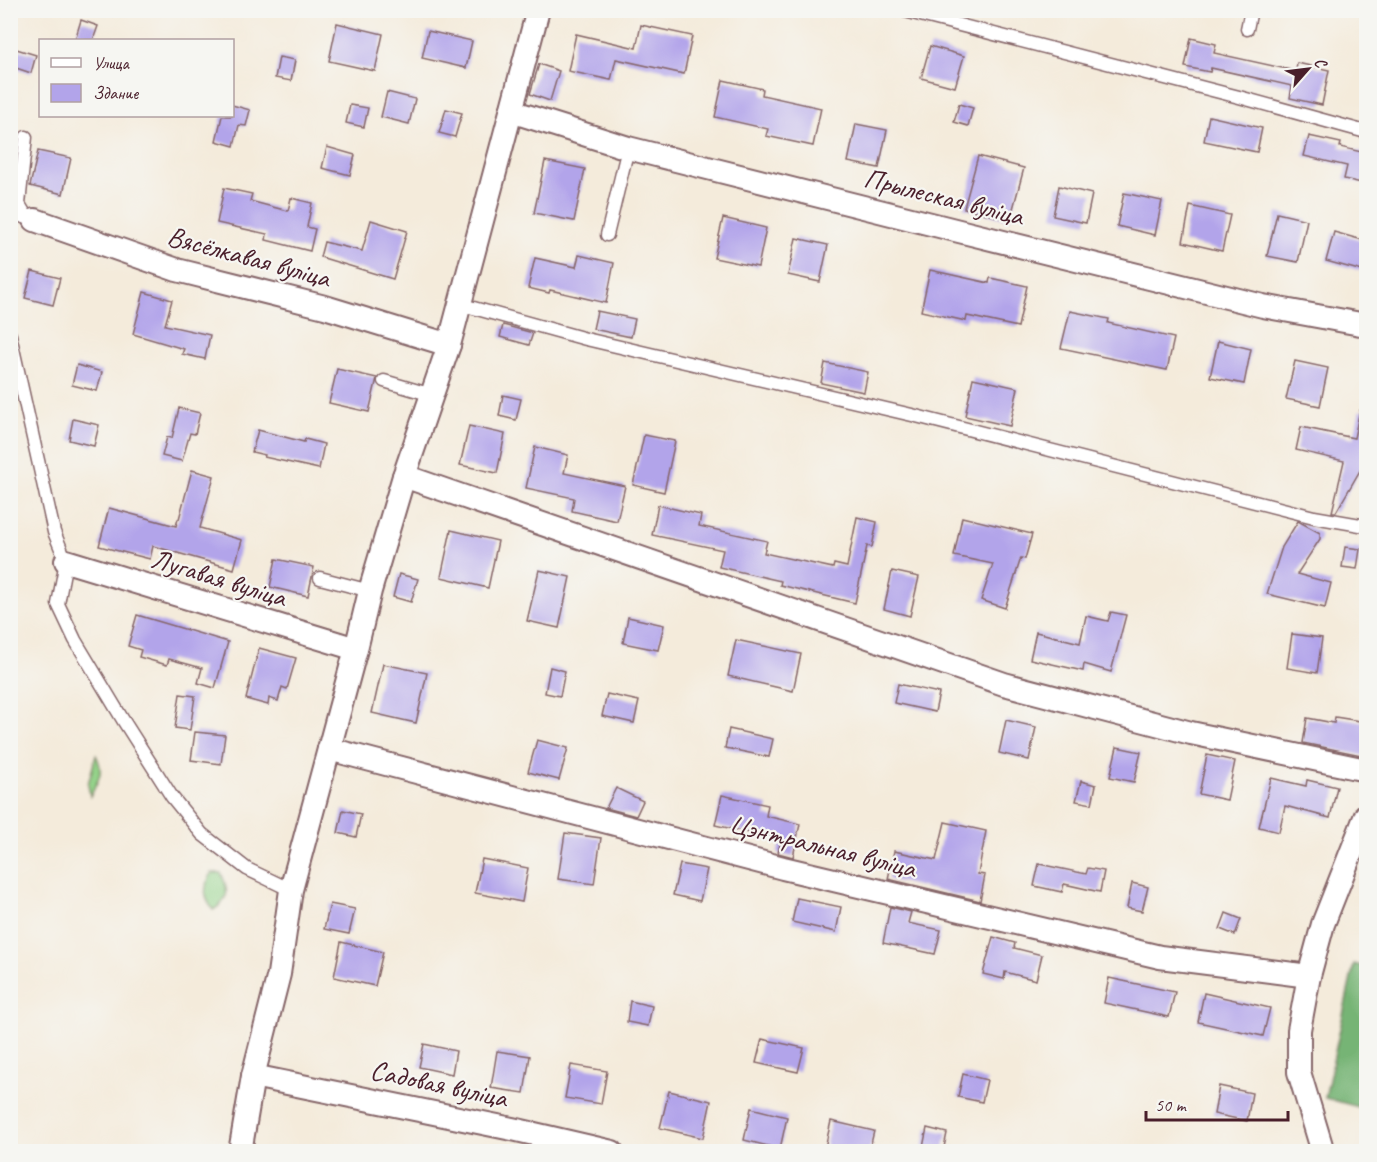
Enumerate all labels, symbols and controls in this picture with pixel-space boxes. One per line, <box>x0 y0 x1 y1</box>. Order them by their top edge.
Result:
legend <box>39 39 234 117</box>
north arrow <box>1278 39 1338 99</box>
text: Улица <box>93 52 130 74</box>
text: С <box>1310 54 1332 72</box>
text: Здание <box>93 82 139 104</box>
street label: Прылеская вуліца <box>861 160 1029 234</box>
street label: Вясёлкавая вуліца <box>164 218 336 295</box>
street label: Лугавая вуліца <box>147 540 292 615</box>
street label: Цэнтральная вуліца <box>726 805 921 886</box>
street label: Садовая вуліца <box>367 1052 512 1115</box>
scale bar <box>1146 1084 1288 1122</box>
text: 50 m <box>1155 1094 1188 1116</box>

